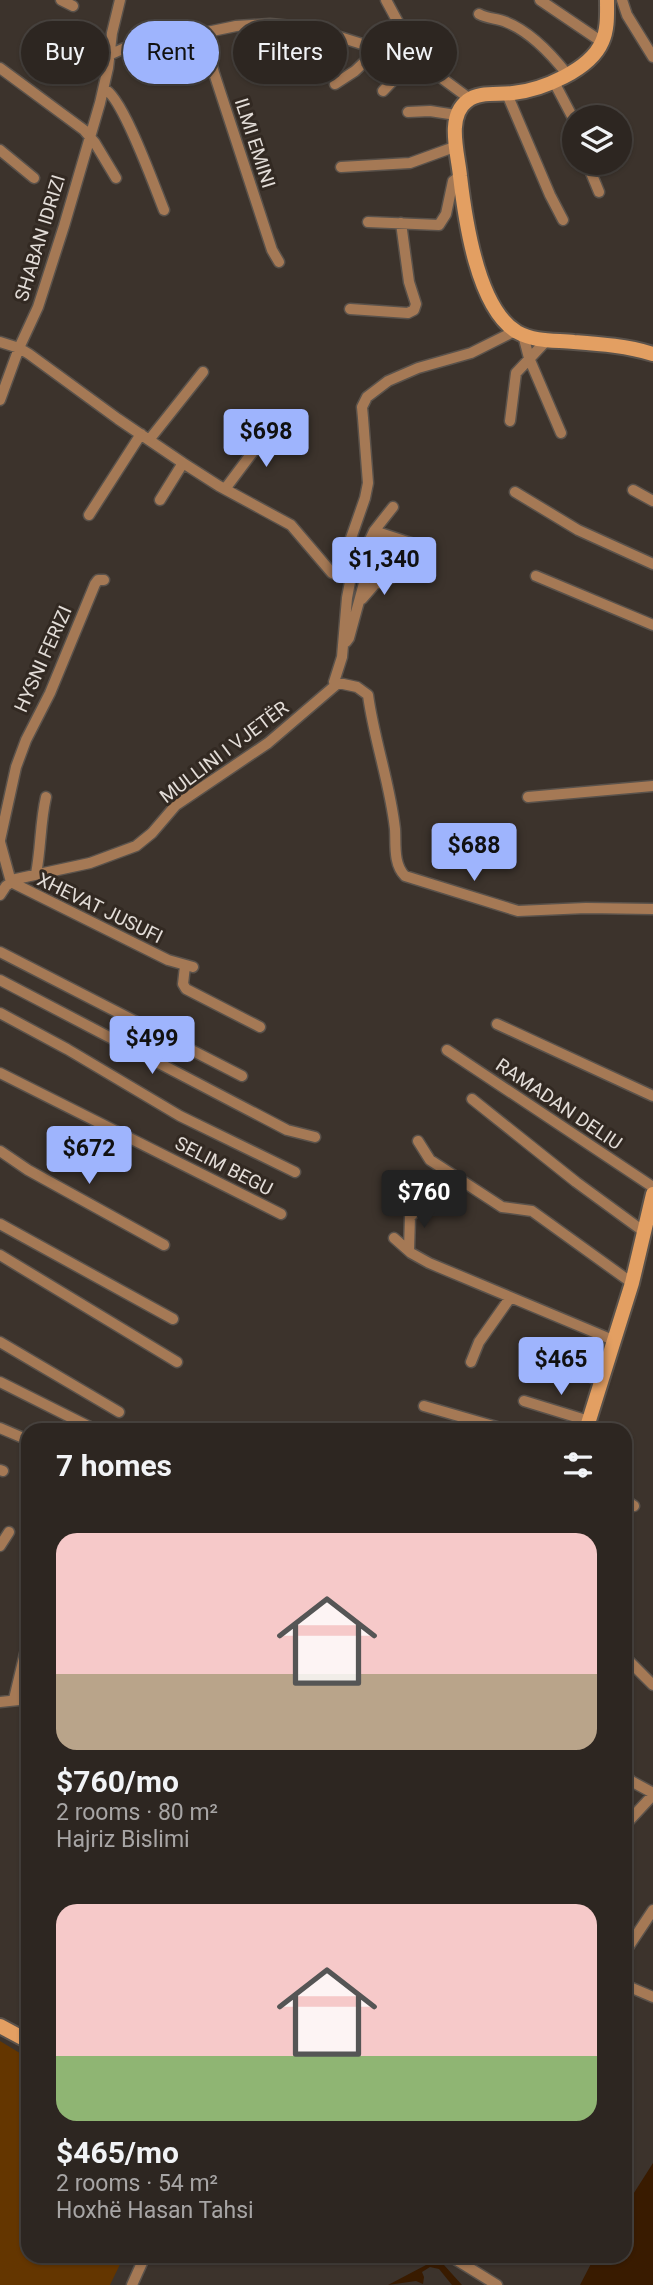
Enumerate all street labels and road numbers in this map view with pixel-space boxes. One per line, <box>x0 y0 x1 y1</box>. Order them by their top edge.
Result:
street label: ILMI EMINI <box>230 95 280 191</box>
street label: SHABAN IDRIZI <box>10 172 70 304</box>
street label: HYSNI FERIZI <box>9 602 77 716</box>
street label: MULLINI I VJETËR <box>155 696 293 808</box>
street label: XHEVAT JUSUFI <box>34 868 166 948</box>
street label: RAMADAN DELIU <box>492 1053 626 1155</box>
street label: SELIM BEGU <box>171 1132 277 1200</box>

